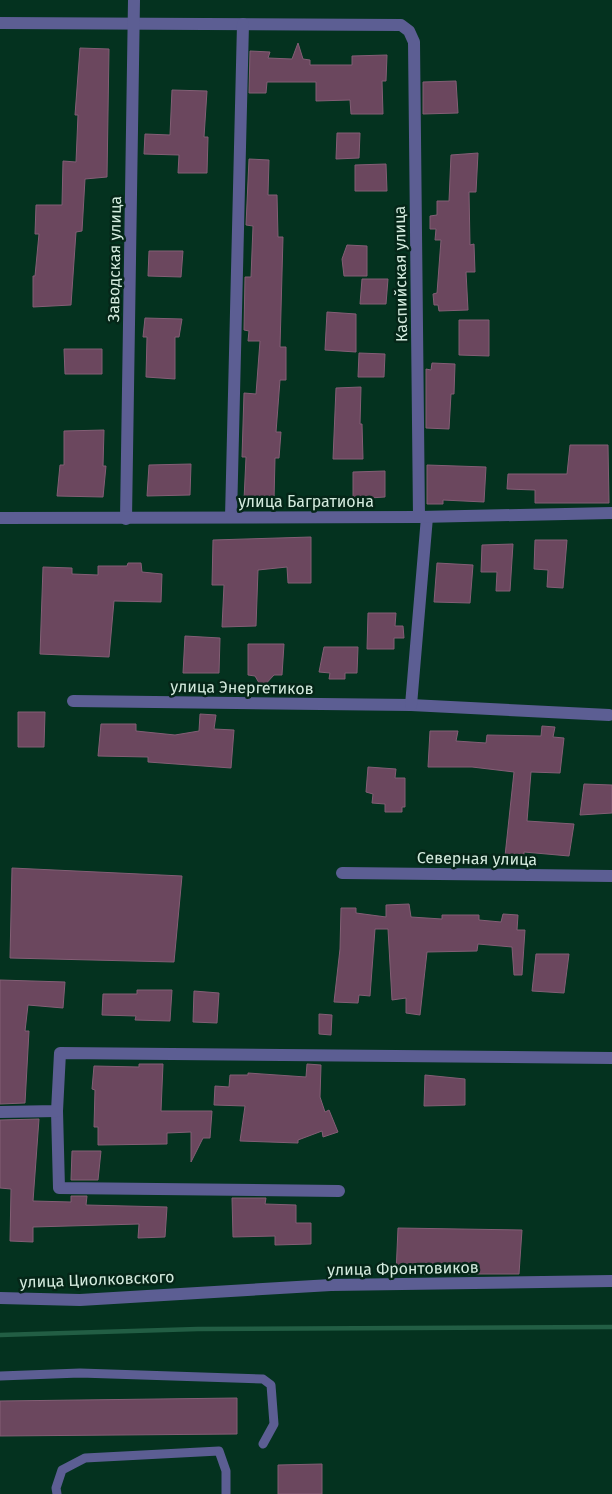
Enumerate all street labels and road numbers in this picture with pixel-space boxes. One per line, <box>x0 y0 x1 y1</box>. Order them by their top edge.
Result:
street label: Заводская улица <box>104 196 125 322</box>
street label: Каспийская улица <box>390 206 411 342</box>
street label: улица Багратиона <box>238 492 374 511</box>
street label: улица Энергетиков <box>170 677 314 698</box>
street label: Северная улица <box>417 848 537 869</box>
street label: улица Фронтовиков <box>327 1258 479 1279</box>
street label: улица Циолковского <box>19 1267 175 1292</box>

